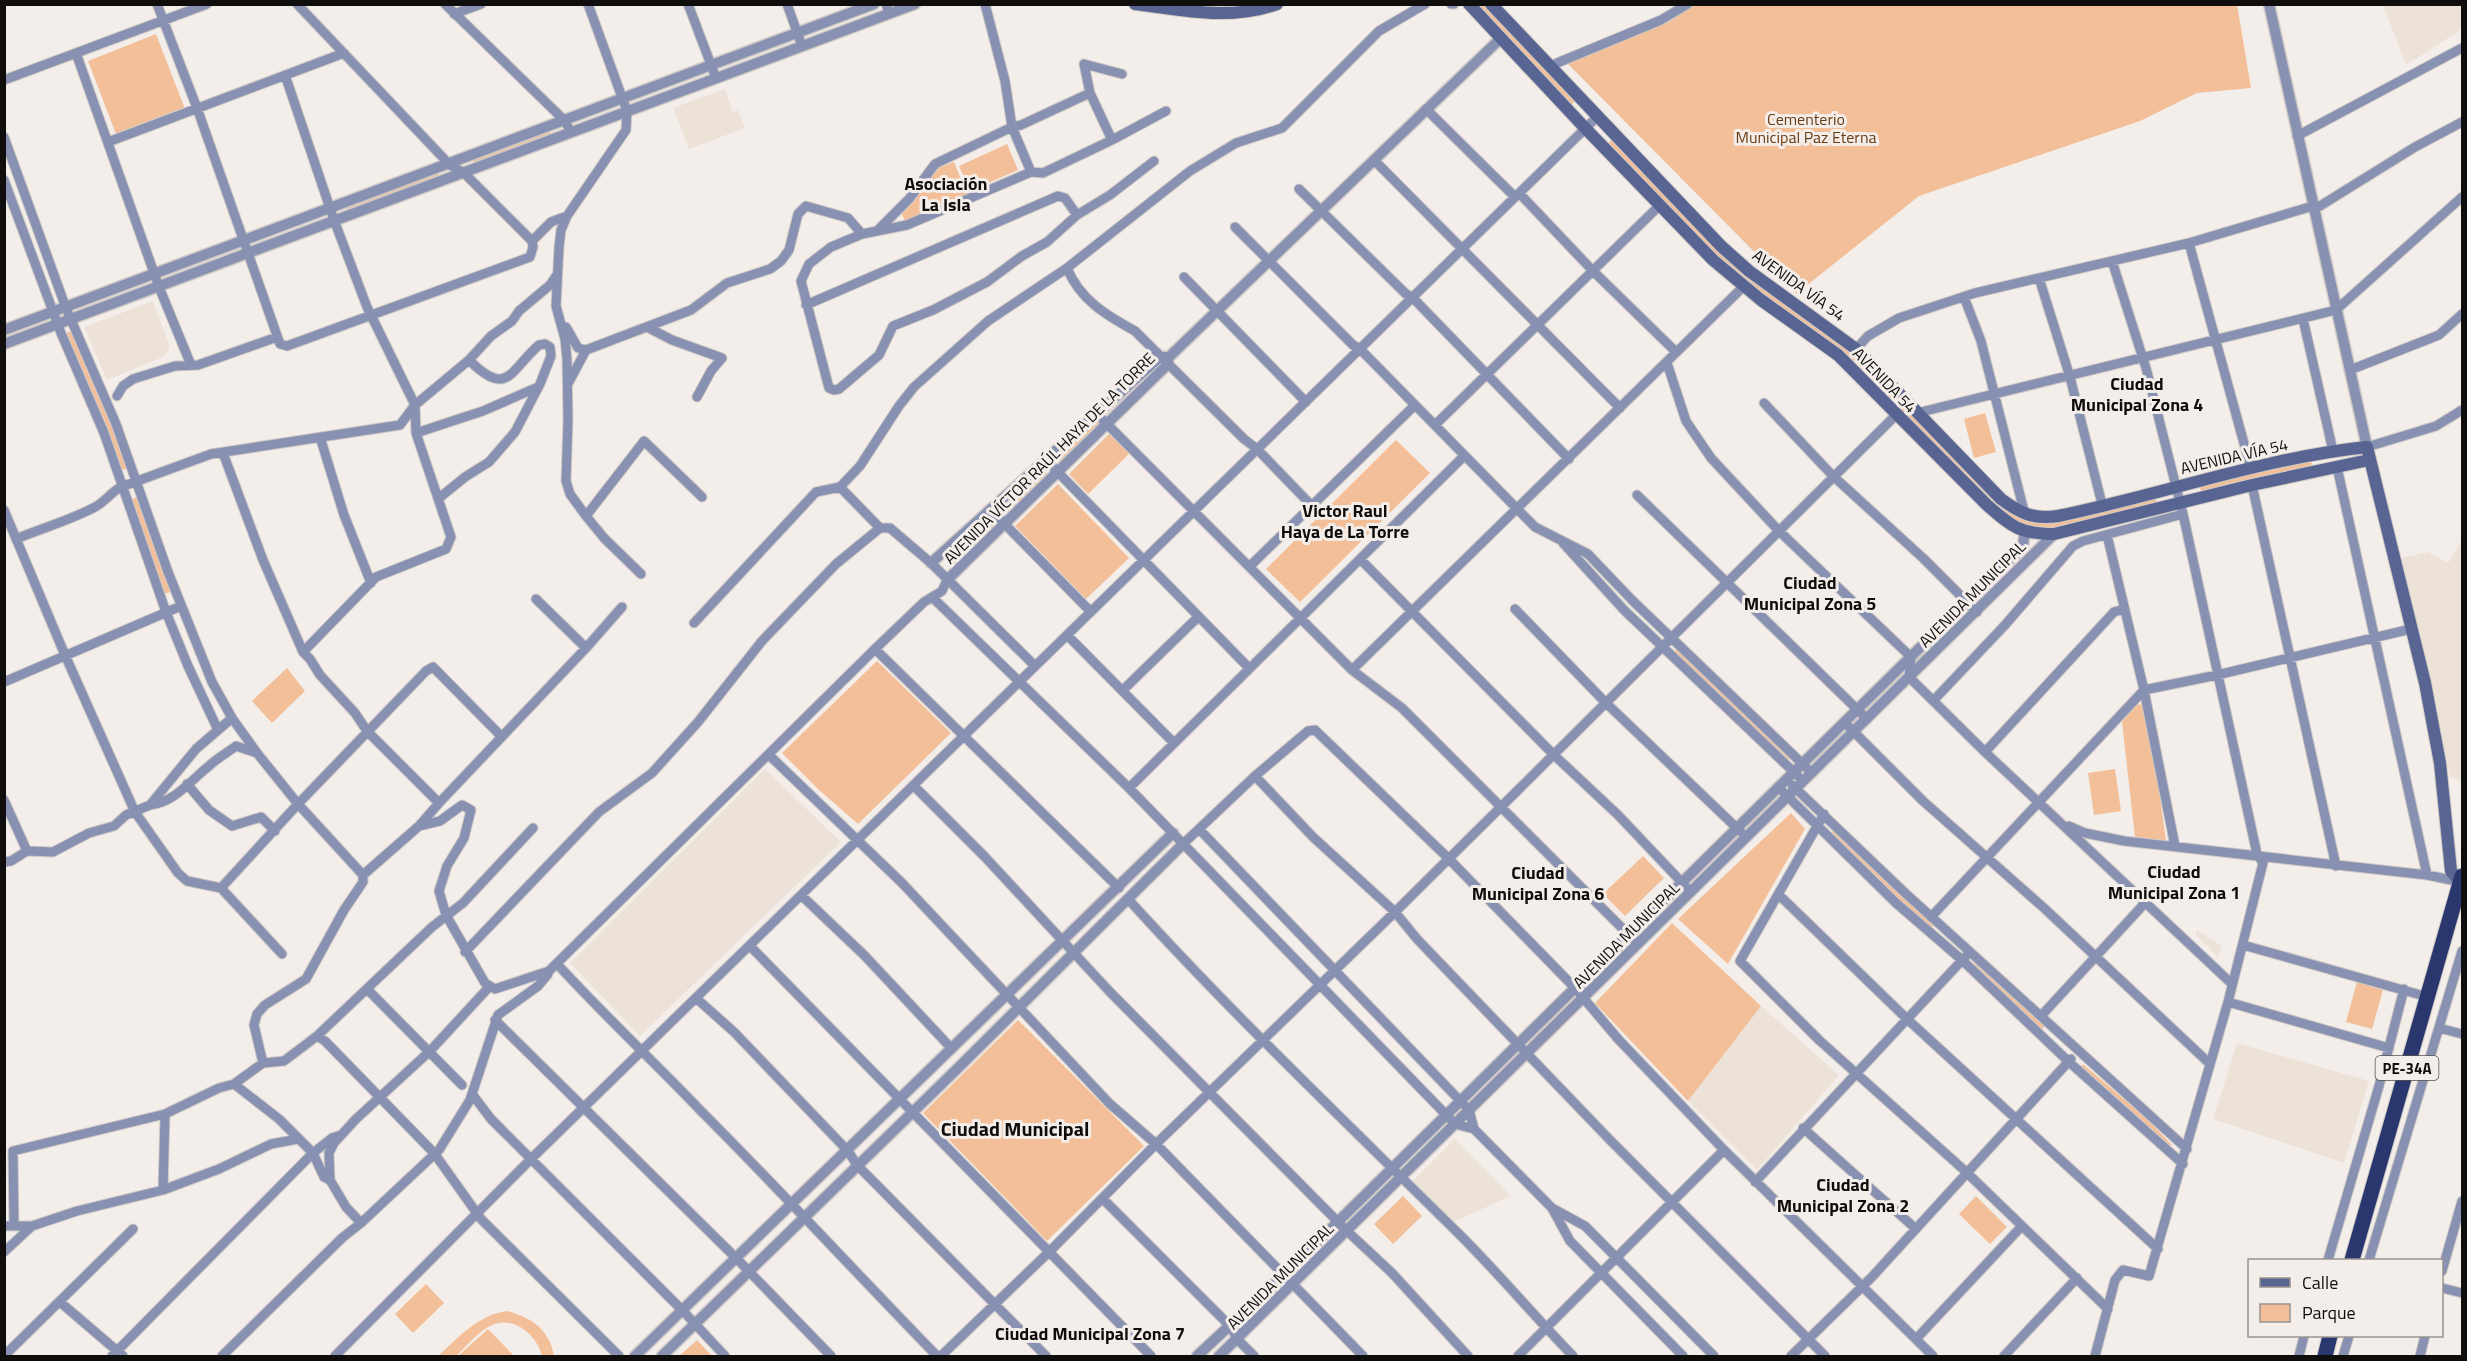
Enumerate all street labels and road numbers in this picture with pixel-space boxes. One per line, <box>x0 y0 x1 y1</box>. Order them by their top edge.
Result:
street label: AVENIDA VÍA 54 <box>1748 243 1850 327</box>
street label: AVENIDA 54 <box>1848 342 1923 418</box>
street label: AVENIDA VÍCTOR RAÚL HAYA DE LA TORRE <box>938 347 1160 569</box>
street label: AVENIDA VÍA 54 <box>2178 432 2290 480</box>
street label: AVENIDA MUNICIPAL <box>1913 535 2031 653</box>
street label: AVENIDA MUNICIPAL <box>1567 876 1685 994</box>
road number: PE-34A <box>2376 1056 2438 1080</box>
street label: AVENIDA MUNICIPAL <box>1221 1217 1339 1335</box>

